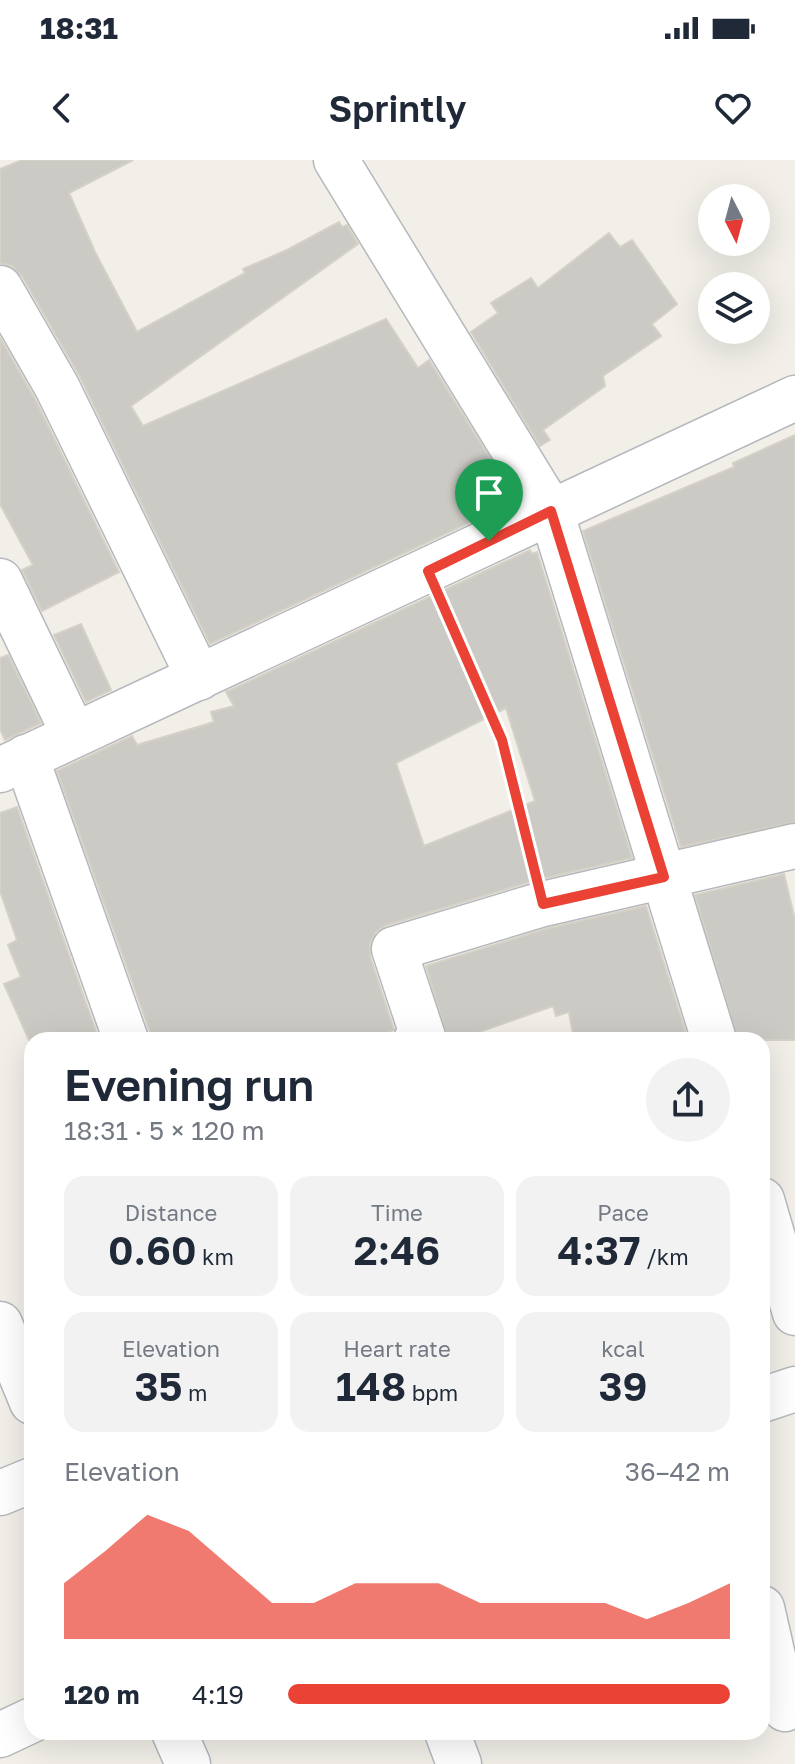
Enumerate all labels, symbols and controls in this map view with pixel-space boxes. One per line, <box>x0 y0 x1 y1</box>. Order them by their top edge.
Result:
text: 18:31 <box>40 10 118 46</box>
icon: back <box>40 86 84 130</box>
icon: heart <box>711 86 755 130</box>
text: Sprintly <box>329 87 466 130</box>
north arrow <box>698 184 770 256</box>
map controls <box>698 184 770 344</box>
button: layers <box>698 272 770 344</box>
pin <box>455 459 523 541</box>
icon: arrive <box>467 471 511 515</box>
text: Evening run <box>64 1058 314 1111</box>
button: share <box>646 1058 730 1142</box>
text: 18:31 · 5 × 120 m <box>64 1115 265 1146</box>
text: Distance <box>125 1199 217 1226</box>
text: Time <box>371 1199 423 1226</box>
text: Pace <box>597 1199 649 1226</box>
text: 0.60 <box>108 1226 197 1274</box>
text: 2:46 <box>354 1226 440 1274</box>
text: 4:37 <box>557 1226 641 1274</box>
text: km <box>197 1243 234 1270</box>
text: /km <box>641 1243 689 1270</box>
text: Elevation <box>122 1335 220 1362</box>
text: Heart rate <box>343 1335 451 1362</box>
text: kcal <box>601 1335 645 1362</box>
text: 35 <box>134 1362 183 1410</box>
text: 148 <box>336 1362 406 1410</box>
text: 39 <box>598 1362 648 1410</box>
text: m <box>183 1379 208 1406</box>
text: bpm <box>406 1379 458 1406</box>
text: Elevation <box>64 1456 180 1487</box>
text: 36–42 m <box>625 1456 730 1487</box>
text: 120 m <box>64 1679 139 1710</box>
text: 4:19 <box>192 1679 244 1710</box>

